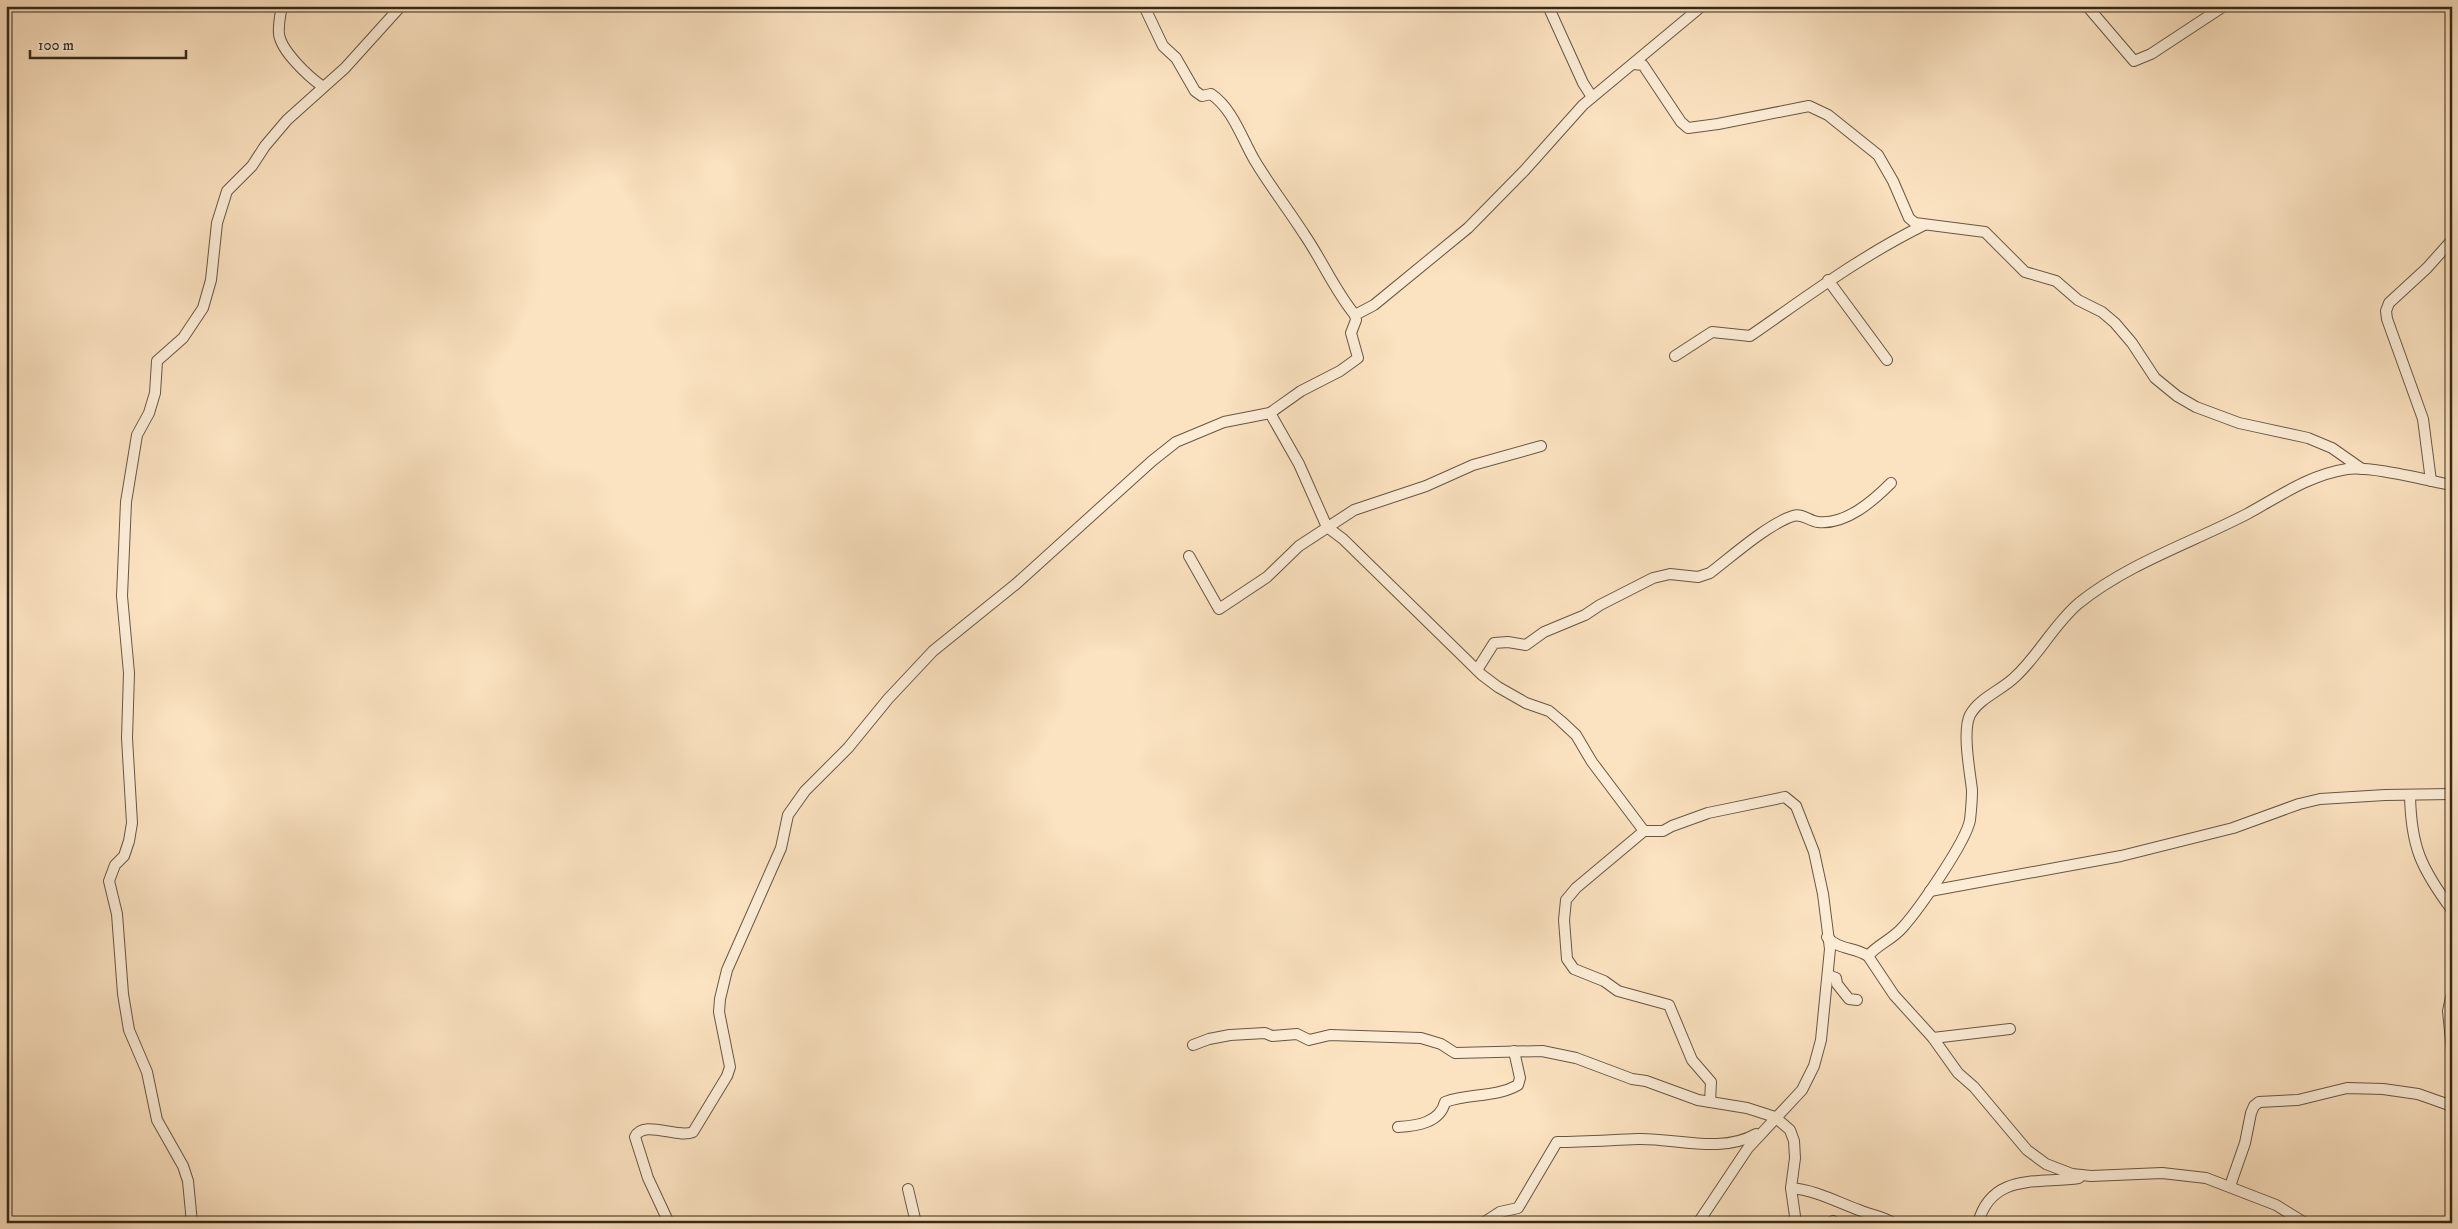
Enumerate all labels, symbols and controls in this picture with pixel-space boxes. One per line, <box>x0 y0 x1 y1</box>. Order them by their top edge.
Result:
scale bar <box>30 28 186 60</box>
text: 100 m <box>38 36 74 55</box>

